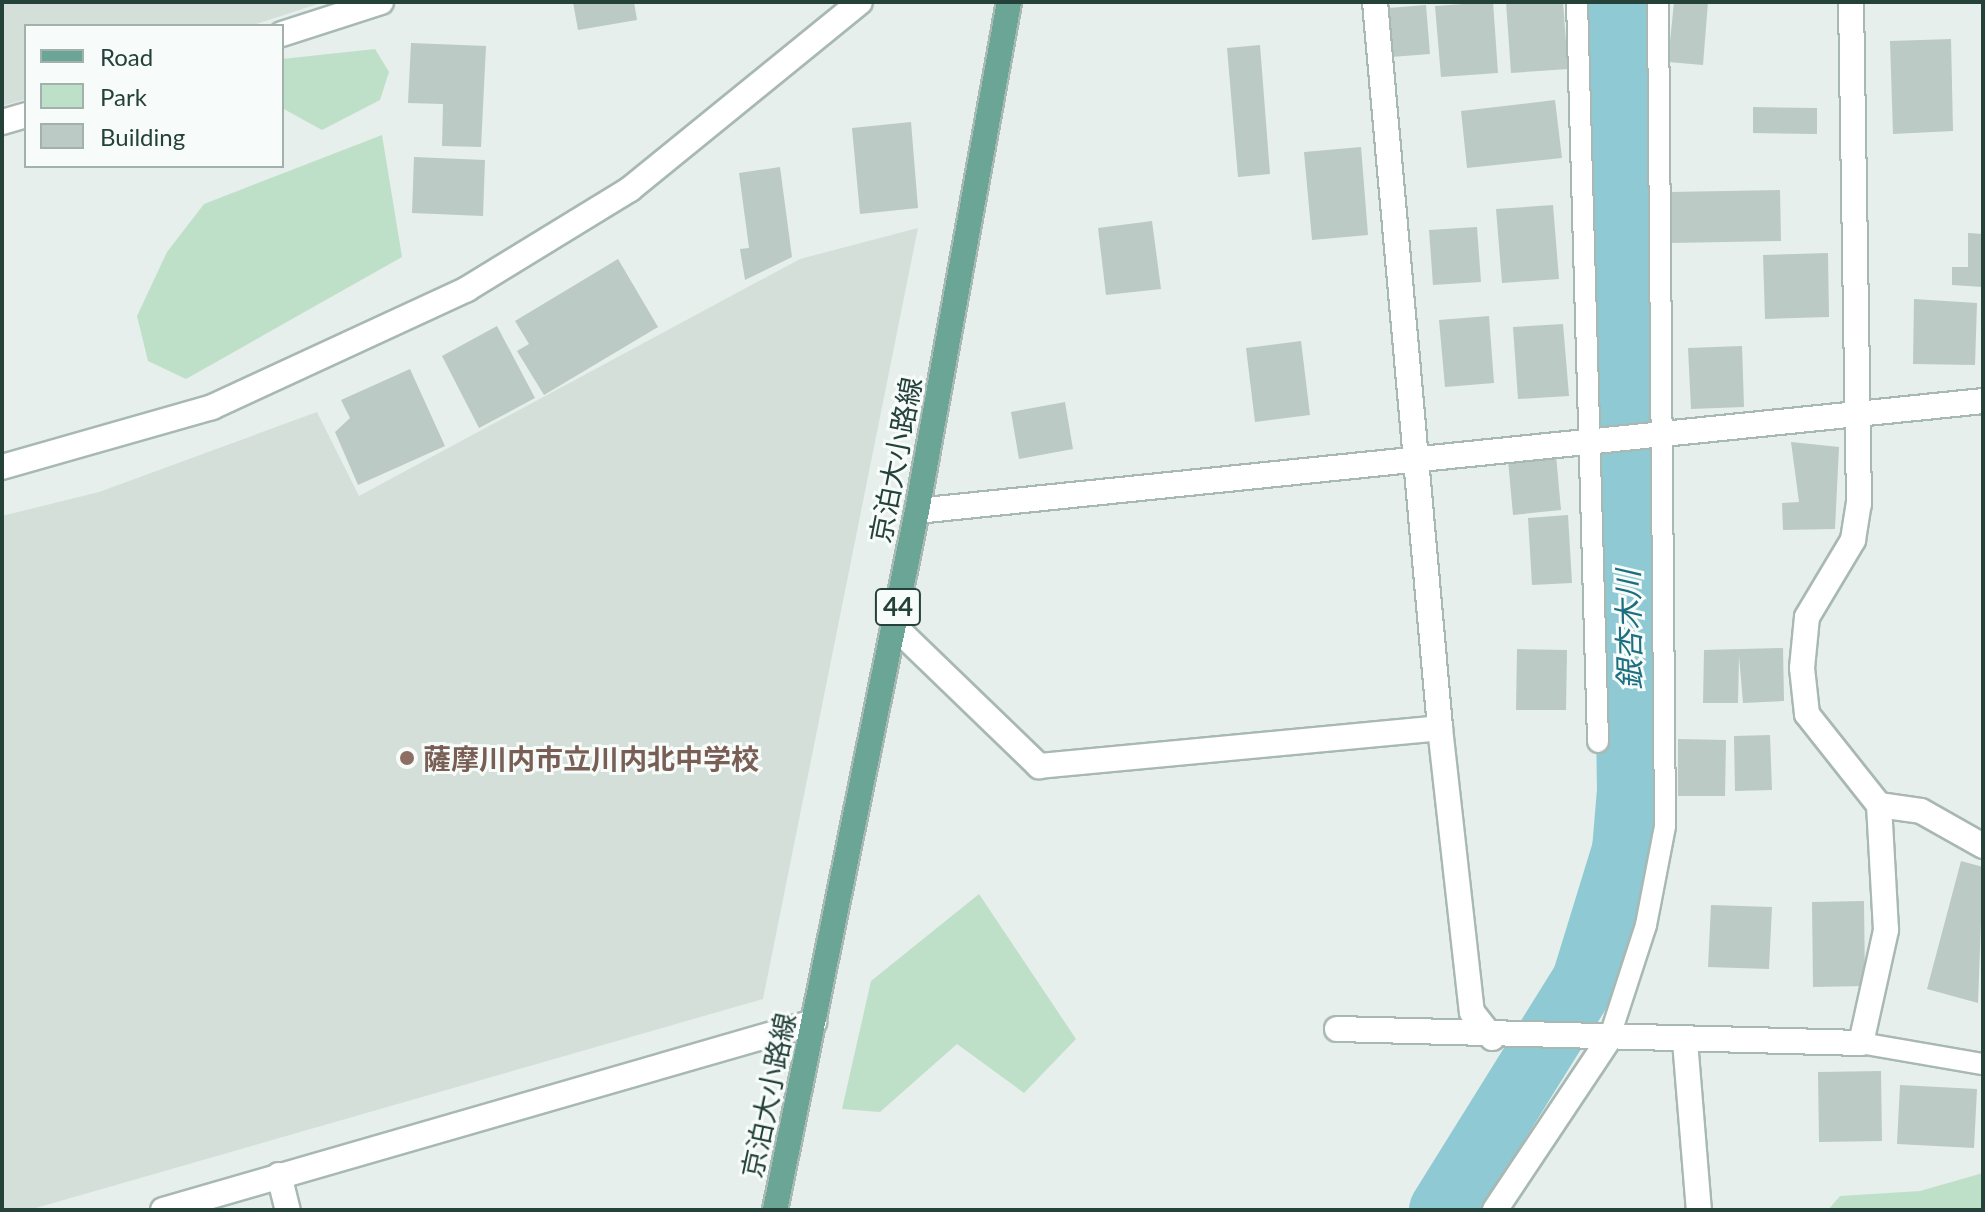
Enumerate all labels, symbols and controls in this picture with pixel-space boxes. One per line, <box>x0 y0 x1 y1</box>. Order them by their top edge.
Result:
legend <box>24 24 284 168</box>
text: Road <box>100 42 153 71</box>
text: Park <box>100 82 147 111</box>
text: Building <box>100 122 185 151</box>
street label: 京泊大小路線 <box>862 374 928 546</box>
water label: 銀杏木川 <box>1609 570 1647 690</box>
road number: 44 <box>874 585 922 629</box>
place label: 薩摩川内市立川内北中学校 <box>423 741 759 775</box>
marker: 薩摩川内市立川内北中学校 <box>398 749 416 767</box>
street label: 京泊大小路線 <box>734 1009 802 1181</box>

